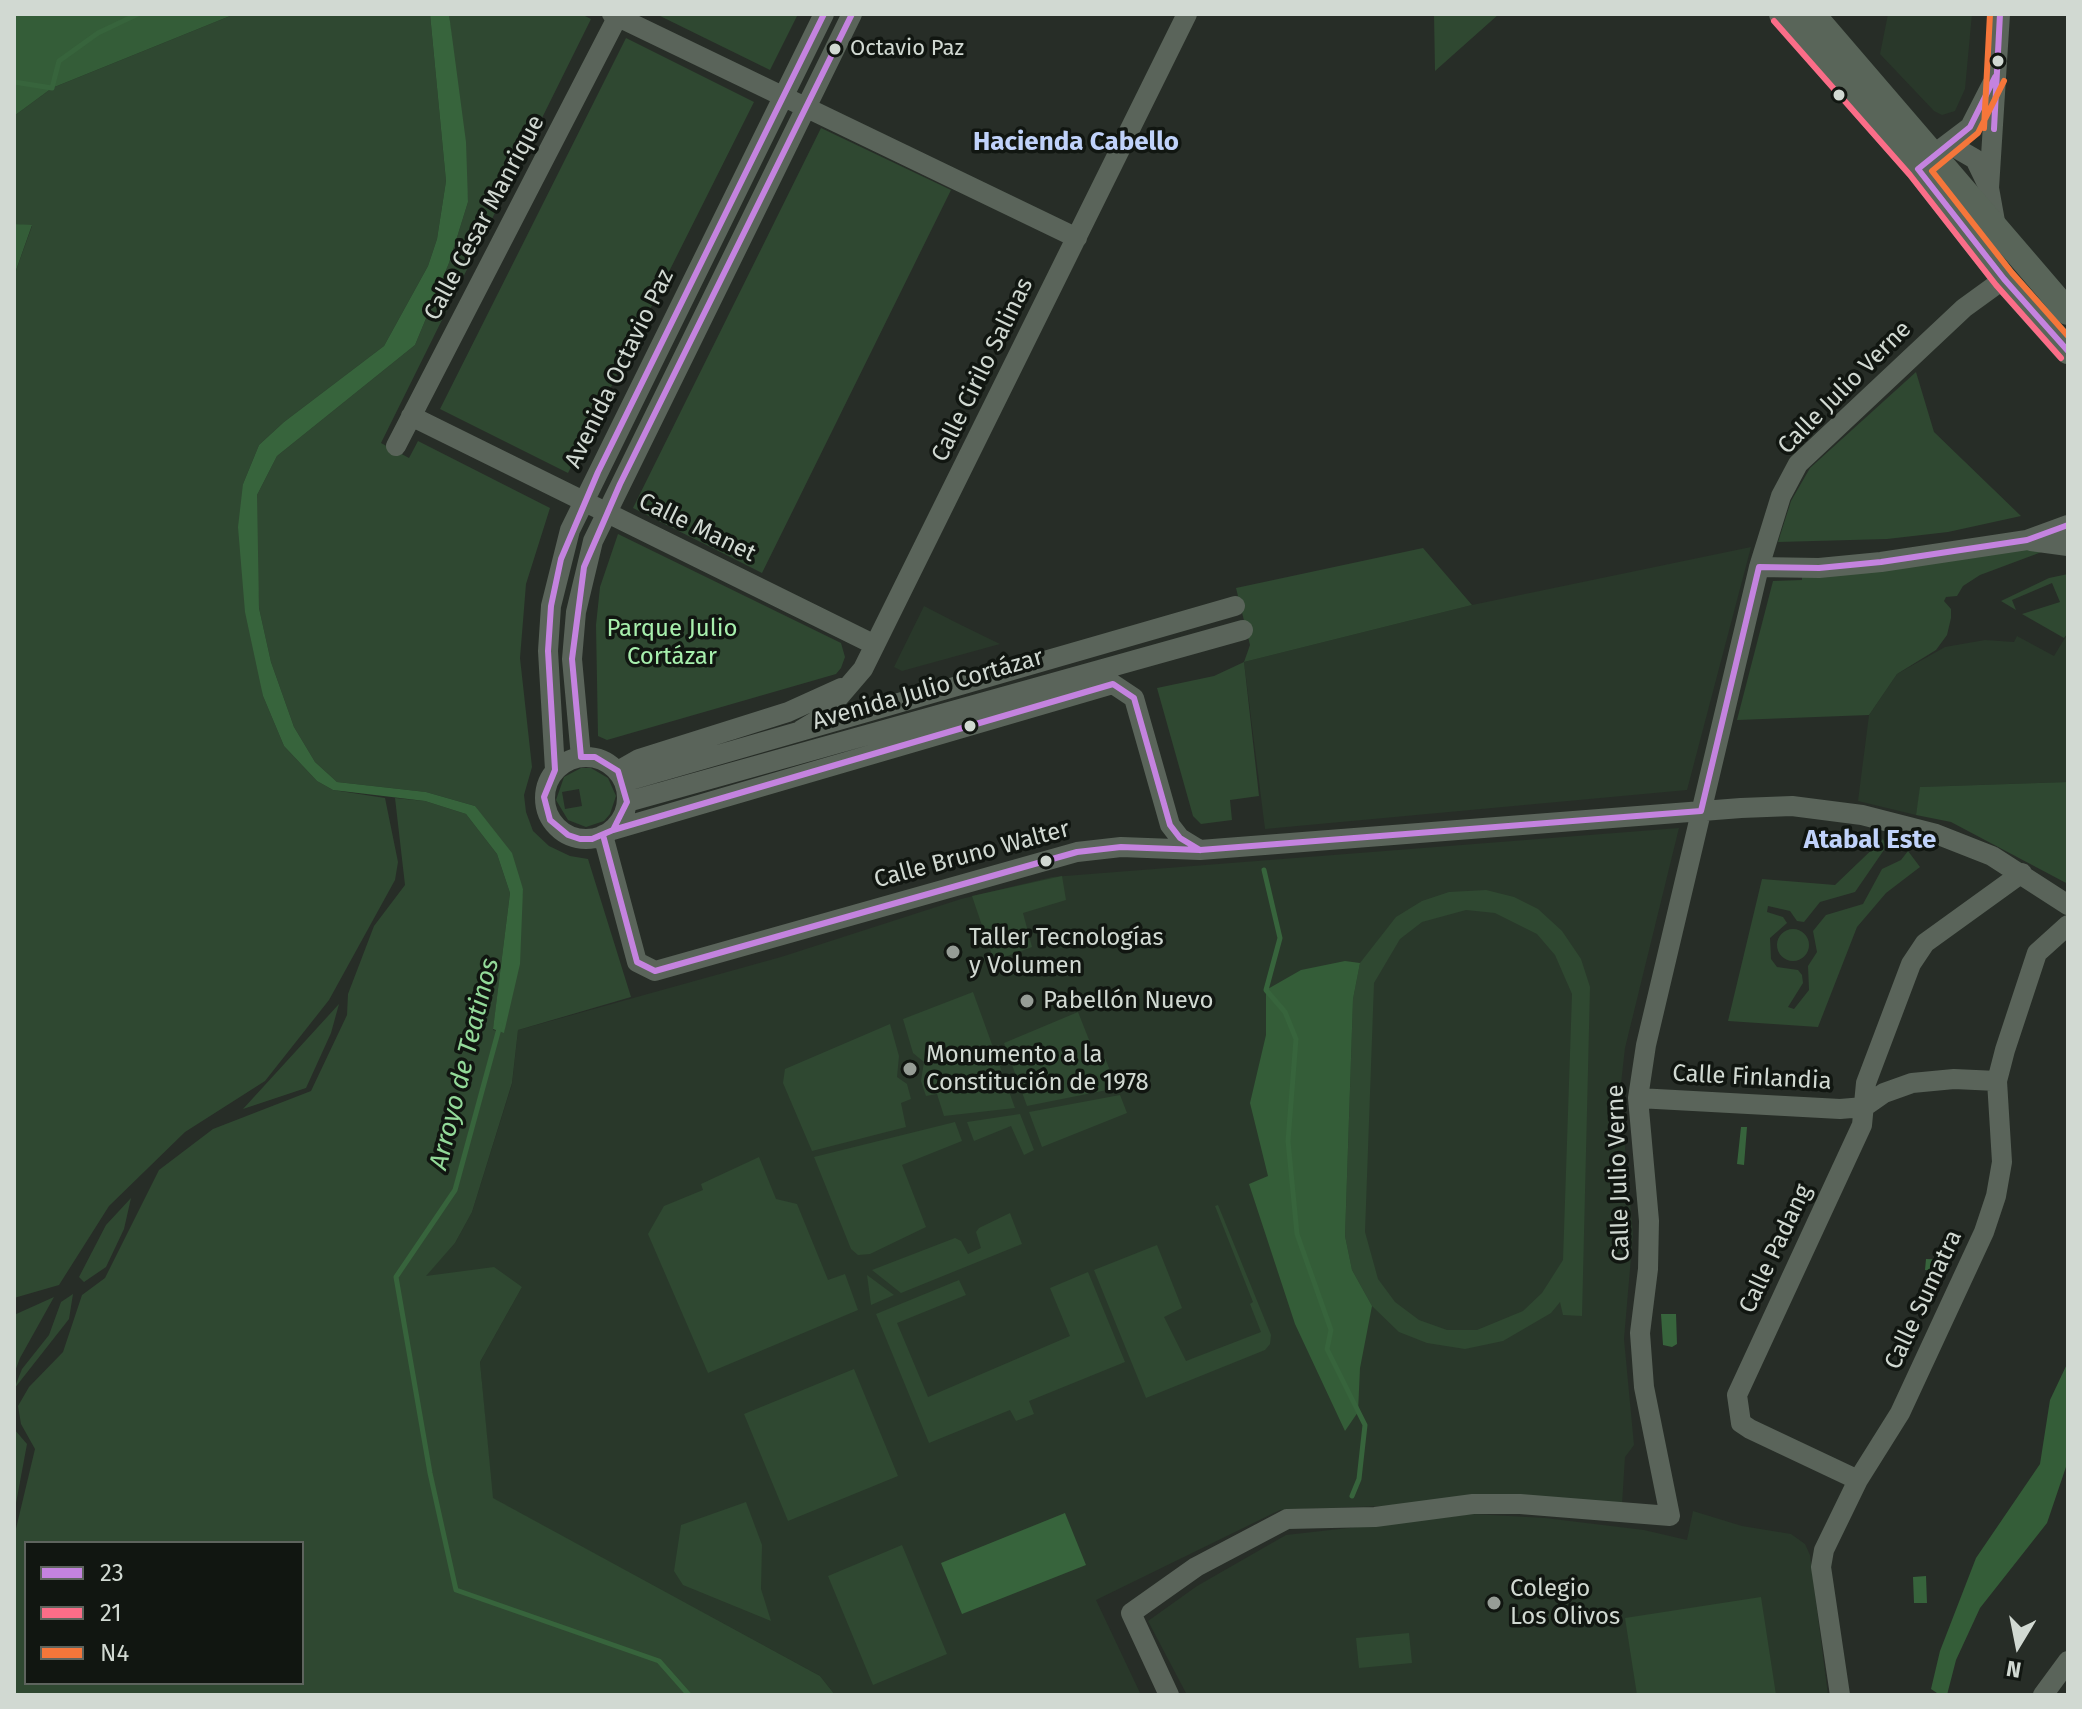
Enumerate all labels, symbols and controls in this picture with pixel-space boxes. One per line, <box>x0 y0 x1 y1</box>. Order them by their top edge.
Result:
place label: Octavio Paz <box>850 36 964 62</box>
marker: Octavio Paz <box>827 41 843 57</box>
unlabelled marker <box>1990 53 2006 69</box>
unlabelled marker <box>1831 87 1847 103</box>
street label: Calle César Manrique <box>419 110 551 326</box>
district label: Hacienda Cabello <box>973 127 1179 159</box>
street label: Avenida Octavio Paz <box>559 265 681 473</box>
street label: Calle Cirilo Salinas <box>926 273 1040 467</box>
street label: Calle Julio Verne <box>1772 315 1918 461</box>
street label: Calle Manet <box>634 487 760 569</box>
park label: Parque Julio Cortázar <box>606 615 738 671</box>
street label: Avenida Julio Cortázar <box>809 643 1047 737</box>
unlabelled marker <box>962 718 978 734</box>
street label: Calle Bruno Walter <box>871 815 1073 895</box>
district label: Atabal Este <box>1804 825 1936 857</box>
unlabelled marker <box>1038 853 1054 869</box>
place label: Taller Tecnologías y Volumen <box>969 924 1164 980</box>
marker: Taller Tecnologías y Volumen <box>944 943 962 961</box>
water label: Arroyo de Teatinos <box>424 955 506 1173</box>
place label: Pabellón Nuevo <box>1043 987 1213 1015</box>
marker: Pabellón Nuevo <box>1018 992 1036 1010</box>
place label: Monumento a la Constitución de 1978 <box>926 1041 1149 1097</box>
street label: Calle Finlandia <box>1672 1059 1832 1097</box>
marker: Monumento a la Constitución de 1978 <box>901 1060 919 1078</box>
street label: Calle Julio Verne <box>1602 1084 1636 1262</box>
street label: Calle Padang <box>1734 1180 1818 1318</box>
street label: Calle Sumatra <box>1879 1226 1969 1374</box>
legend <box>24 1541 304 1685</box>
text: 23 <box>100 1559 124 1587</box>
place label: Colegio Los Olivos <box>1510 1575 1620 1631</box>
marker: Colegio Los Olivos <box>1485 1594 1503 1612</box>
text: 21 <box>100 1599 122 1627</box>
north arrow <box>1978 1605 2058 1685</box>
text: N4 <box>100 1639 129 1667</box>
text: N <box>2004 1655 2023 1684</box>

